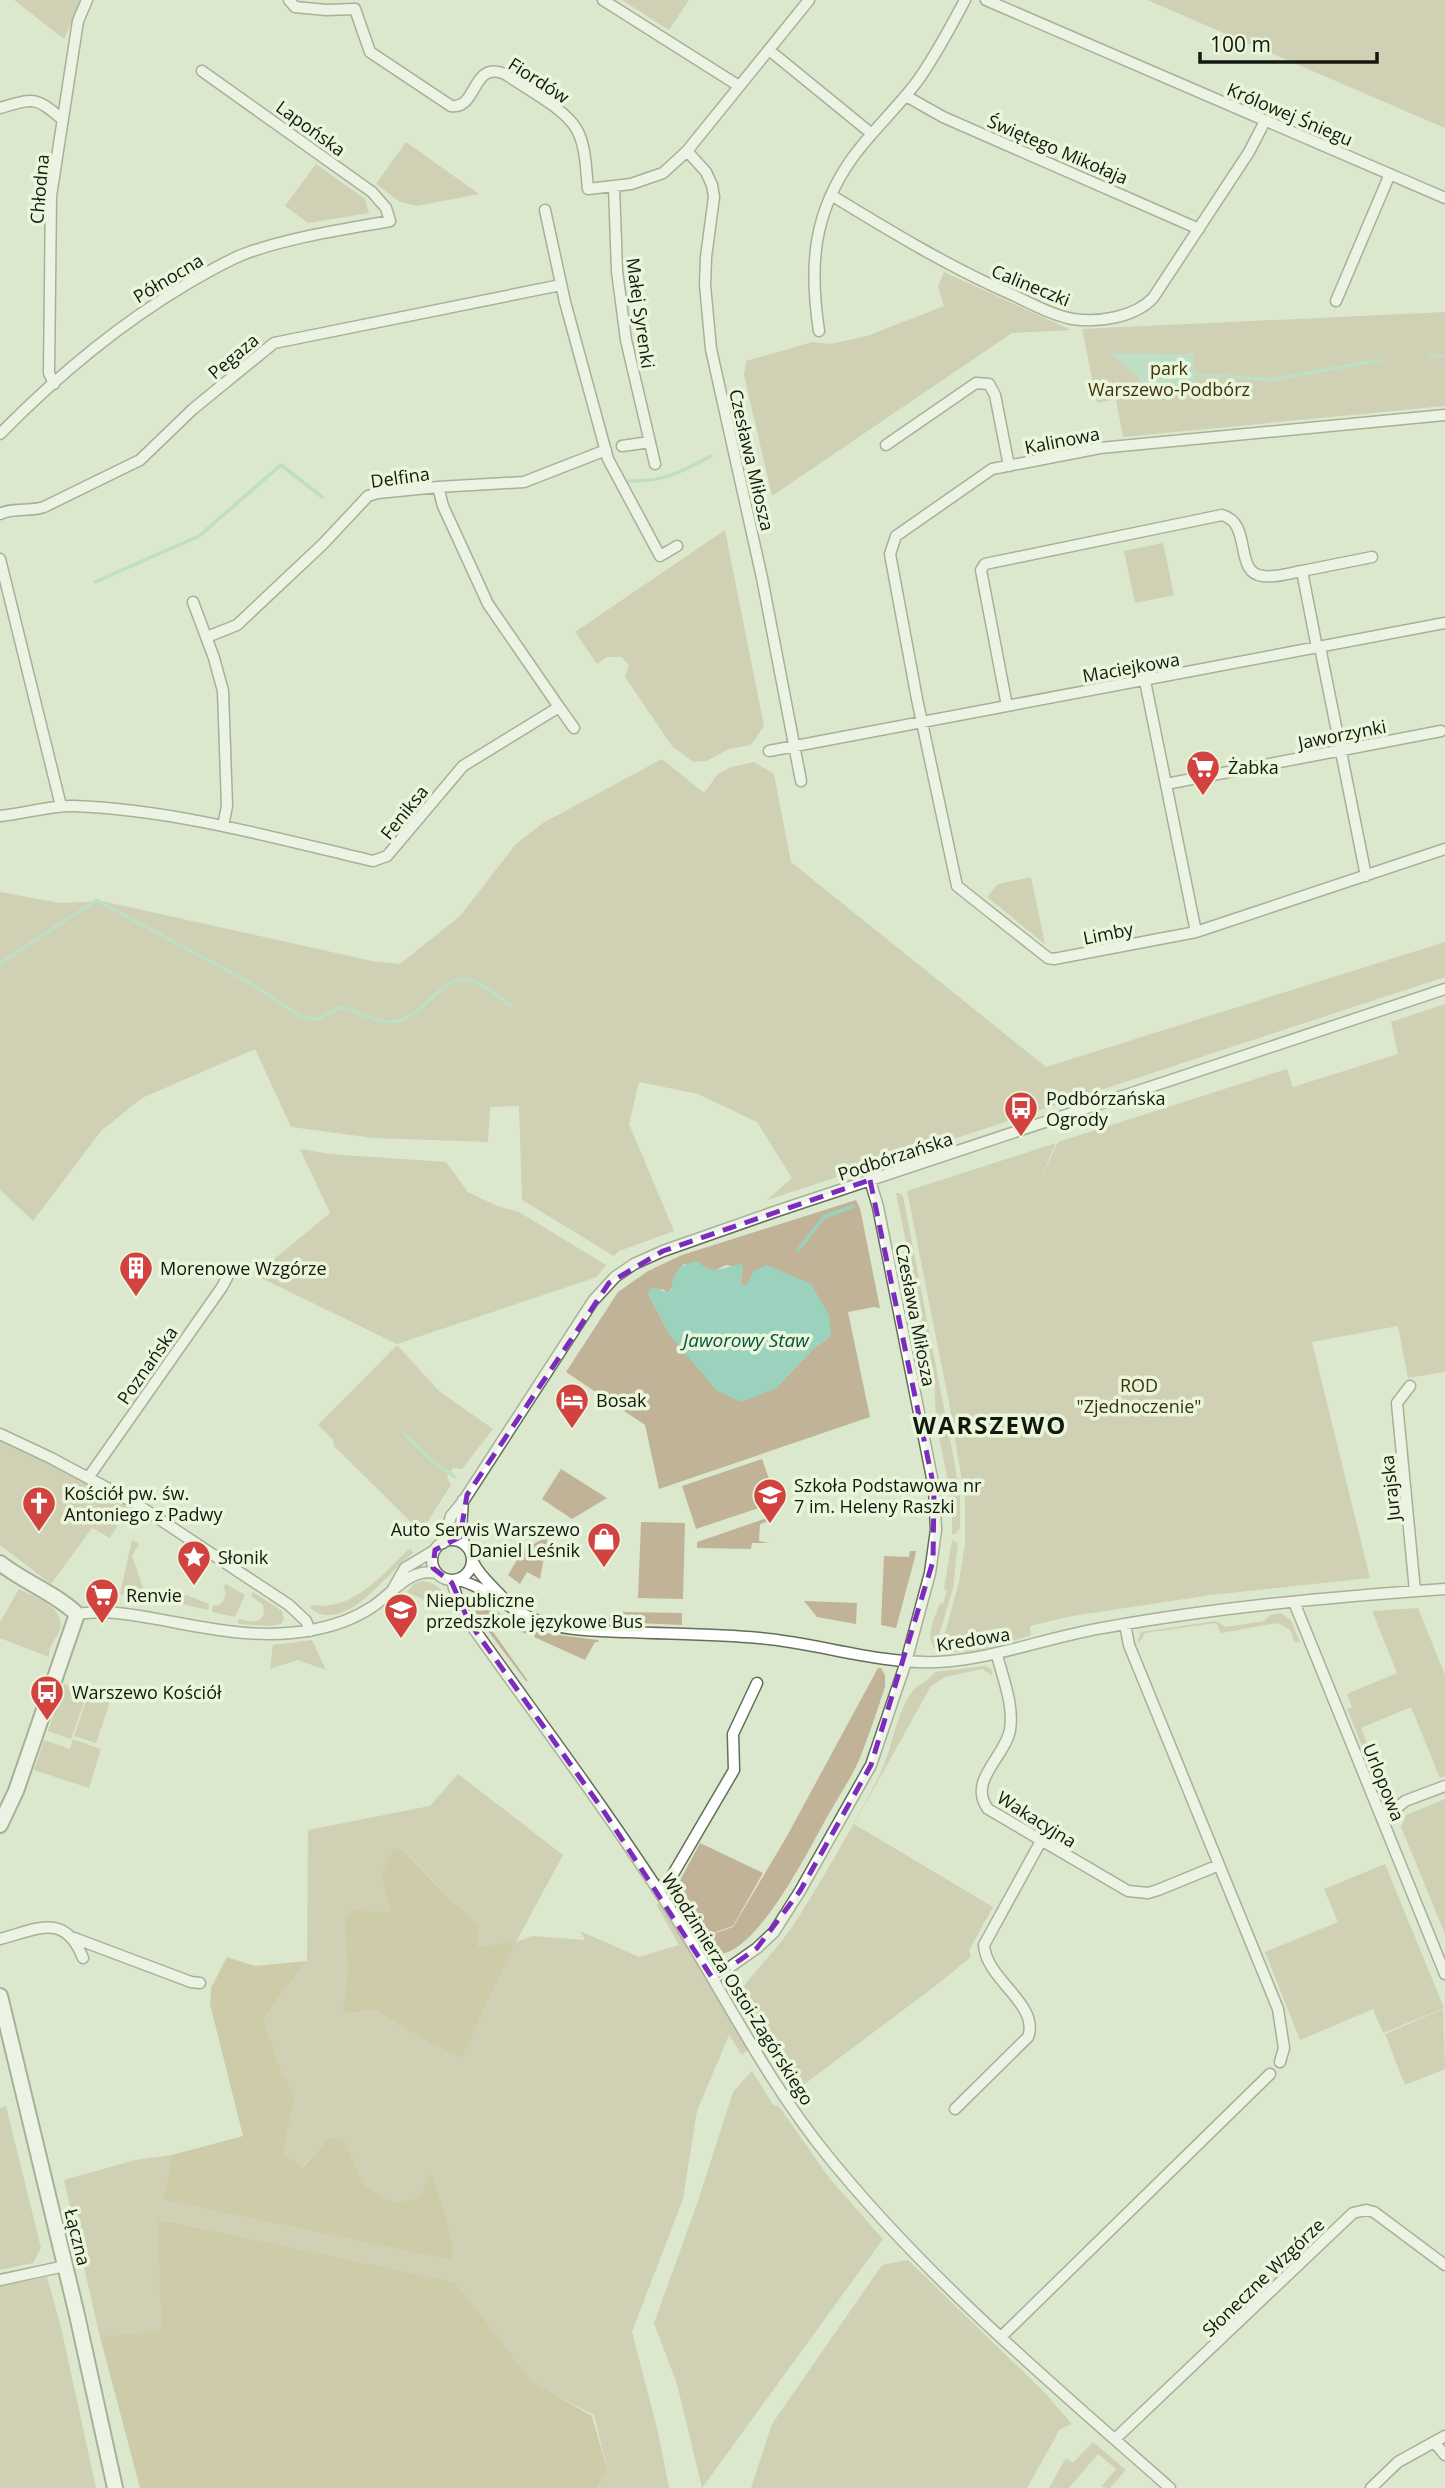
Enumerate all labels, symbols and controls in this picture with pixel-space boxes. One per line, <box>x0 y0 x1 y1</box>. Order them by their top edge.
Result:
scale bar <box>1200 21 1377 65</box>
text: 100 m <box>1210 30 1271 58</box>
street label: Fiordów <box>504 51 574 109</box>
street label: Królowej Śniegu <box>1224 77 1356 151</box>
street label: Lapońska <box>271 95 351 161</box>
street label: Świętego Mikołaja <box>984 109 1132 189</box>
street label: Chłodna <box>24 153 54 225</box>
street label: Północna <box>129 248 207 308</box>
street label: Małej Syrenki <box>621 256 661 370</box>
street label: Calineczki <box>988 258 1074 312</box>
street label: Pegaza <box>203 328 263 384</box>
park label: park Warszewo-Podbórz <box>1088 356 1250 401</box>
street label: Czesława Miłosza <box>724 387 780 533</box>
street label: Kalinowa <box>1022 421 1102 459</box>
street label: Delfina <box>369 461 431 493</box>
street label: Maciejkowa <box>1081 647 1181 687</box>
street label: Jaworzynki <box>1294 714 1388 755</box>
supermarket icon: Żabka <box>1184 748 1222 797</box>
place label: Żabka <box>1228 755 1279 779</box>
street label: Feniksa <box>375 780 433 844</box>
street label: Limby <box>1081 916 1136 950</box>
place label: Podbórzańska Ogrody <box>1046 1086 1165 1131</box>
bus stop icon: Podbórzańska Ogrody <box>1002 1089 1040 1138</box>
street label: Podbórzańska <box>835 1126 955 1186</box>
street label: Czesława Miłosza <box>890 1242 942 1388</box>
building icon: Morenowe Wzgórze <box>117 1249 155 1298</box>
place label: Morenowe Wzgórze <box>160 1256 327 1280</box>
street label: Poznańska <box>111 1321 183 1409</box>
water label: Jaworowy Staw <box>680 1327 810 1353</box>
park label: ROD "Zjednoczenie" <box>1076 1373 1202 1418</box>
hotel icon: Bosak <box>553 1381 591 1430</box>
place label: Bosak <box>596 1388 647 1412</box>
district label: WARSZEWO <box>913 1408 1067 1441</box>
street label: Jurajska <box>1375 1454 1406 1524</box>
place label: Szkoła Podstawowa nr 7 im. Heleny Raszki <box>794 1473 982 1518</box>
school or university icon: Szkoła Podstawowa nr 7 im. Heleny Raszki <box>751 1476 789 1525</box>
place label: Kościół pw. św. Antoniego z Padwy <box>64 1481 224 1526</box>
church icon: Kościół pw. św. Antoniego z Padwy <box>20 1484 58 1533</box>
place label: Auto Serwis Warszewo Daniel Leśnik <box>391 1517 581 1562</box>
shop icon: Auto Serwis Warszewo Daniel Leśnik <box>585 1520 623 1569</box>
place icon: Słonik <box>175 1538 213 1587</box>
place label: Słonik <box>218 1545 269 1569</box>
supermarket icon: Renvie <box>83 1576 121 1625</box>
place label: Renvie <box>126 1583 182 1607</box>
place label: Niepubliczne przedszkole językowe Bus <box>426 1588 643 1633</box>
school or university icon: Niepubliczne przedszkole językowe Bus <box>382 1591 420 1640</box>
street label: Kredowa <box>934 1621 1012 1657</box>
bus stop icon: Warszewo Kościół <box>28 1673 66 1722</box>
place label: Warszewo Kościół <box>72 1680 222 1704</box>
street label: Urlopowa <box>1358 1740 1410 1824</box>
street label: Wakacyjna <box>993 1785 1081 1853</box>
street label: Włodzimierza Ostoi-Zagórskiego <box>656 1868 820 2110</box>
street label: Łączna <box>59 2206 97 2268</box>
street label: Słoneczne Wzgórze <box>1197 2213 1329 2341</box>

